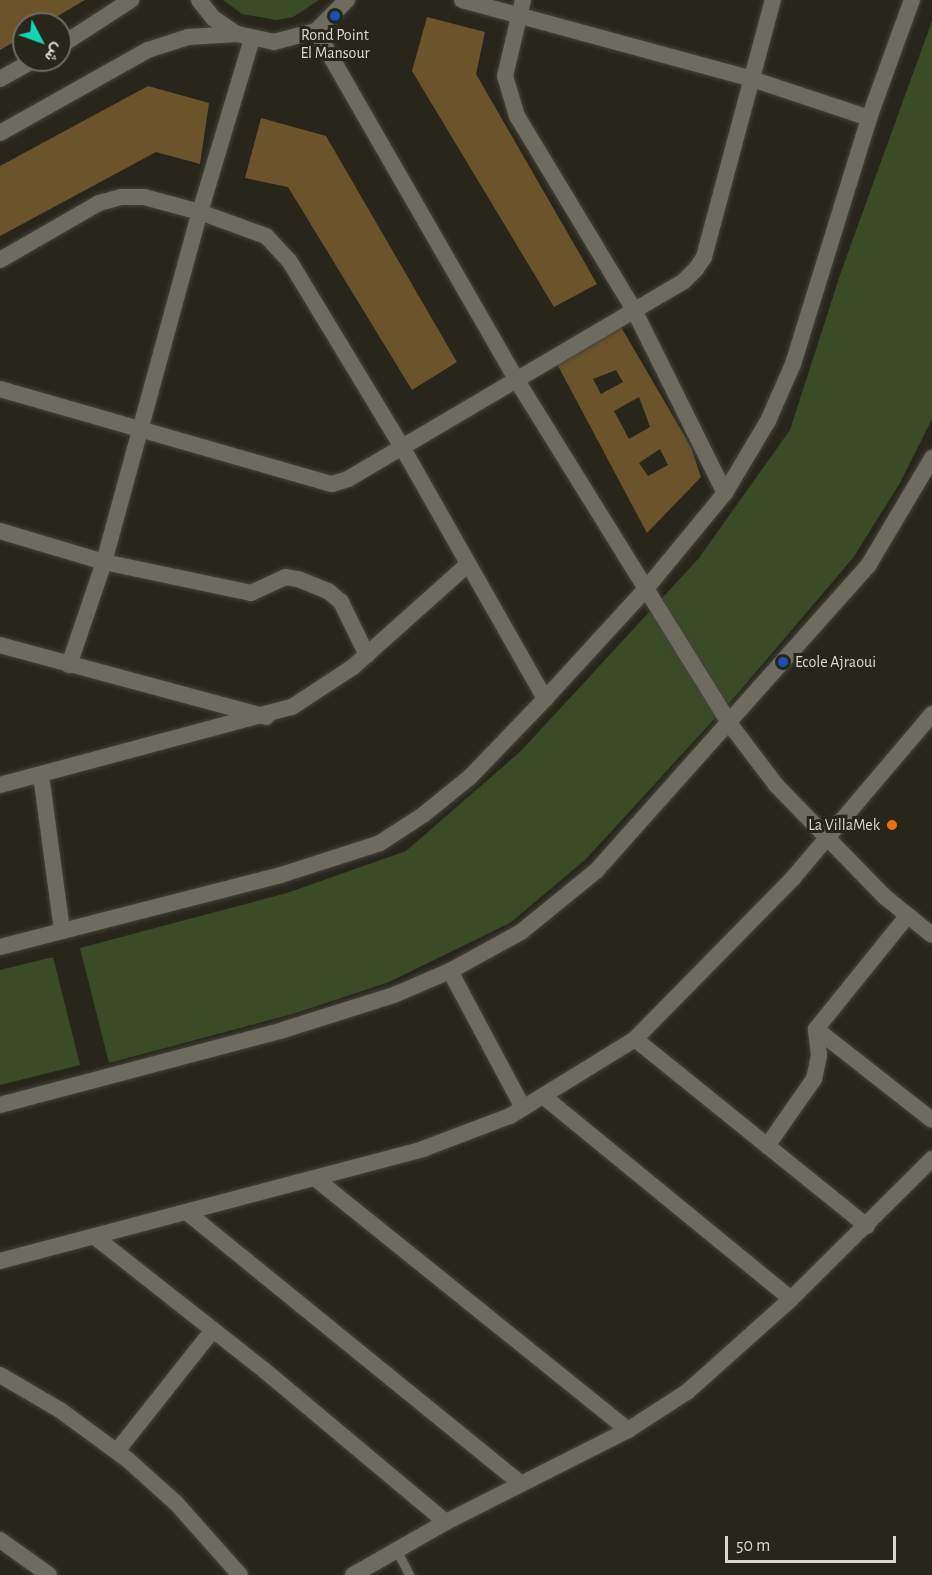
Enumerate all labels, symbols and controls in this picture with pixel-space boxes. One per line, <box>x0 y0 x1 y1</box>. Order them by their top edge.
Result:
marker: Rond Point El Mansour <box>328 9 342 23</box>
north arrow <box>12 12 72 72</box>
place label: Rond Point El Mansour <box>300 25 370 63</box>
text: ش <box>42 40 66 65</box>
place label: Ecole Ajraoui <box>795 652 876 672</box>
marker: Ecole Ajraoui <box>776 655 790 669</box>
place label: La VillaMek <box>808 815 880 835</box>
marker: La VillaMek <box>885 818 899 832</box>
scale bar <box>728 1524 899 1562</box>
text: 50 m <box>736 1537 770 1555</box>

